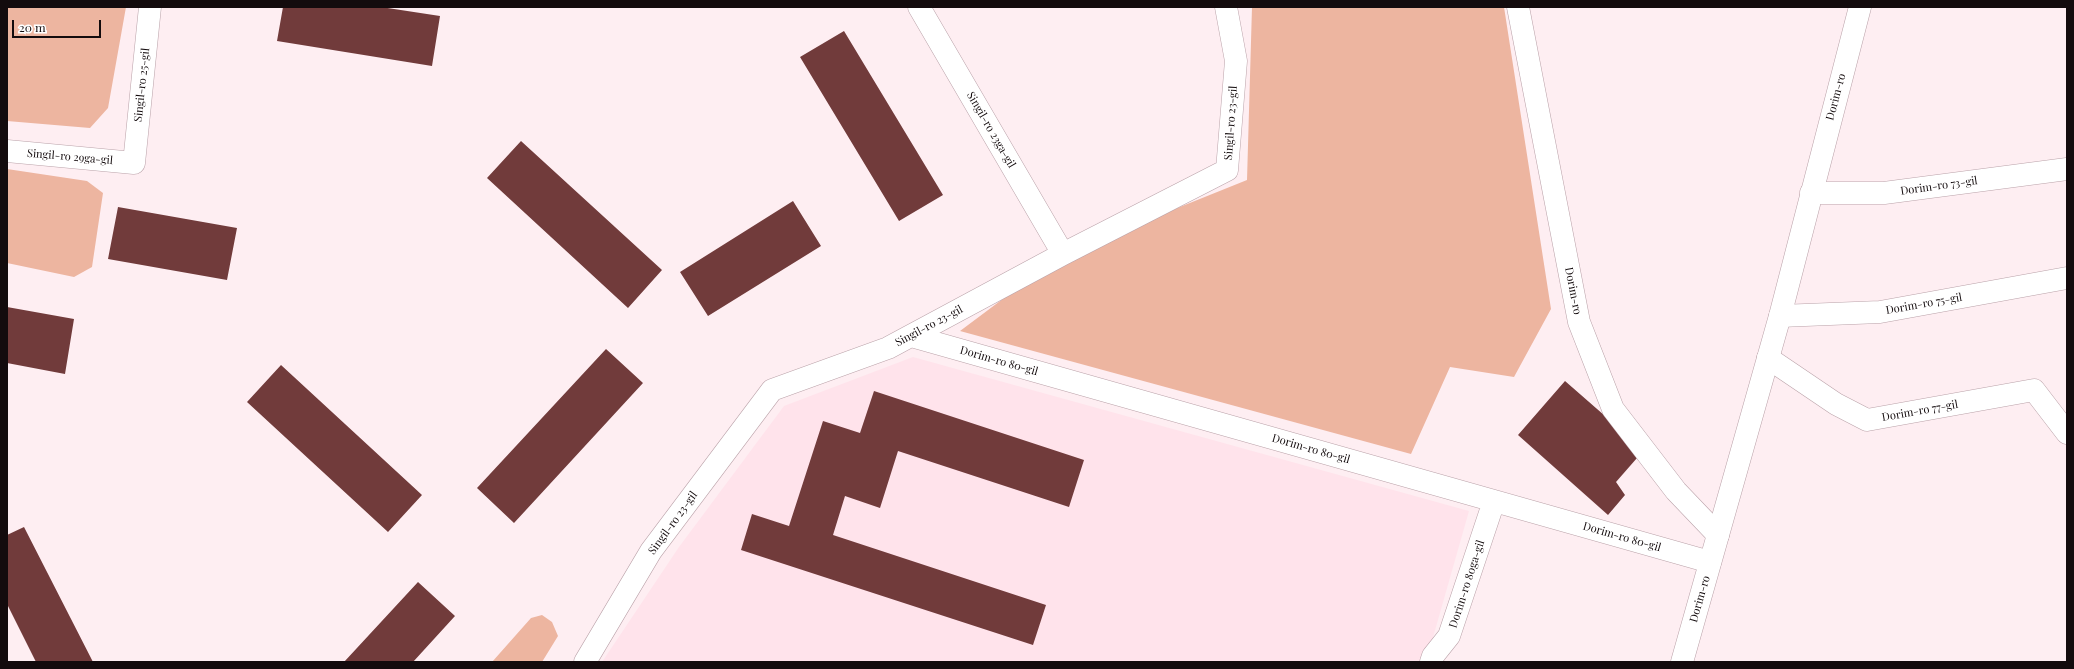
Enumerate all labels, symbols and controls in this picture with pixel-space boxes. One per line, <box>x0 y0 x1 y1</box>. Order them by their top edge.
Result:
scale bar <box>14 12 103 38</box>
text: 20 m <box>19 19 46 35</box>
street label: Singil-ro 25-gil <box>132 47 152 123</box>
street label: Dorim-ro <box>1823 72 1849 122</box>
street label: Singil-ro 23-gil <box>1222 85 1240 161</box>
street label: Singil-ro 23ga-gil <box>964 90 1018 170</box>
street label: Singil-ro 29ga-gil <box>26 147 114 167</box>
street label: Dorim-ro 73-gil <box>1900 174 1978 198</box>
street label: Dorim-ro <box>1562 266 1584 316</box>
street label: Dorim-ro 75-gil <box>1885 291 1963 317</box>
street label: Singil-ro 23-gil <box>893 303 965 349</box>
street label: Dorim-ro 80-gil <box>958 344 1040 378</box>
street label: Dorim-ro 77-gil <box>1881 398 1959 424</box>
street label: Dorim-ro 80-gil <box>1270 432 1352 466</box>
street label: Singil-ro 23-gil <box>646 489 700 557</box>
street label: Dorim-ro 80-gil <box>1581 520 1663 554</box>
street label: Dorim-ro 80ga-gil <box>1447 538 1487 630</box>
street label: Dorim-ro <box>1687 574 1713 624</box>

